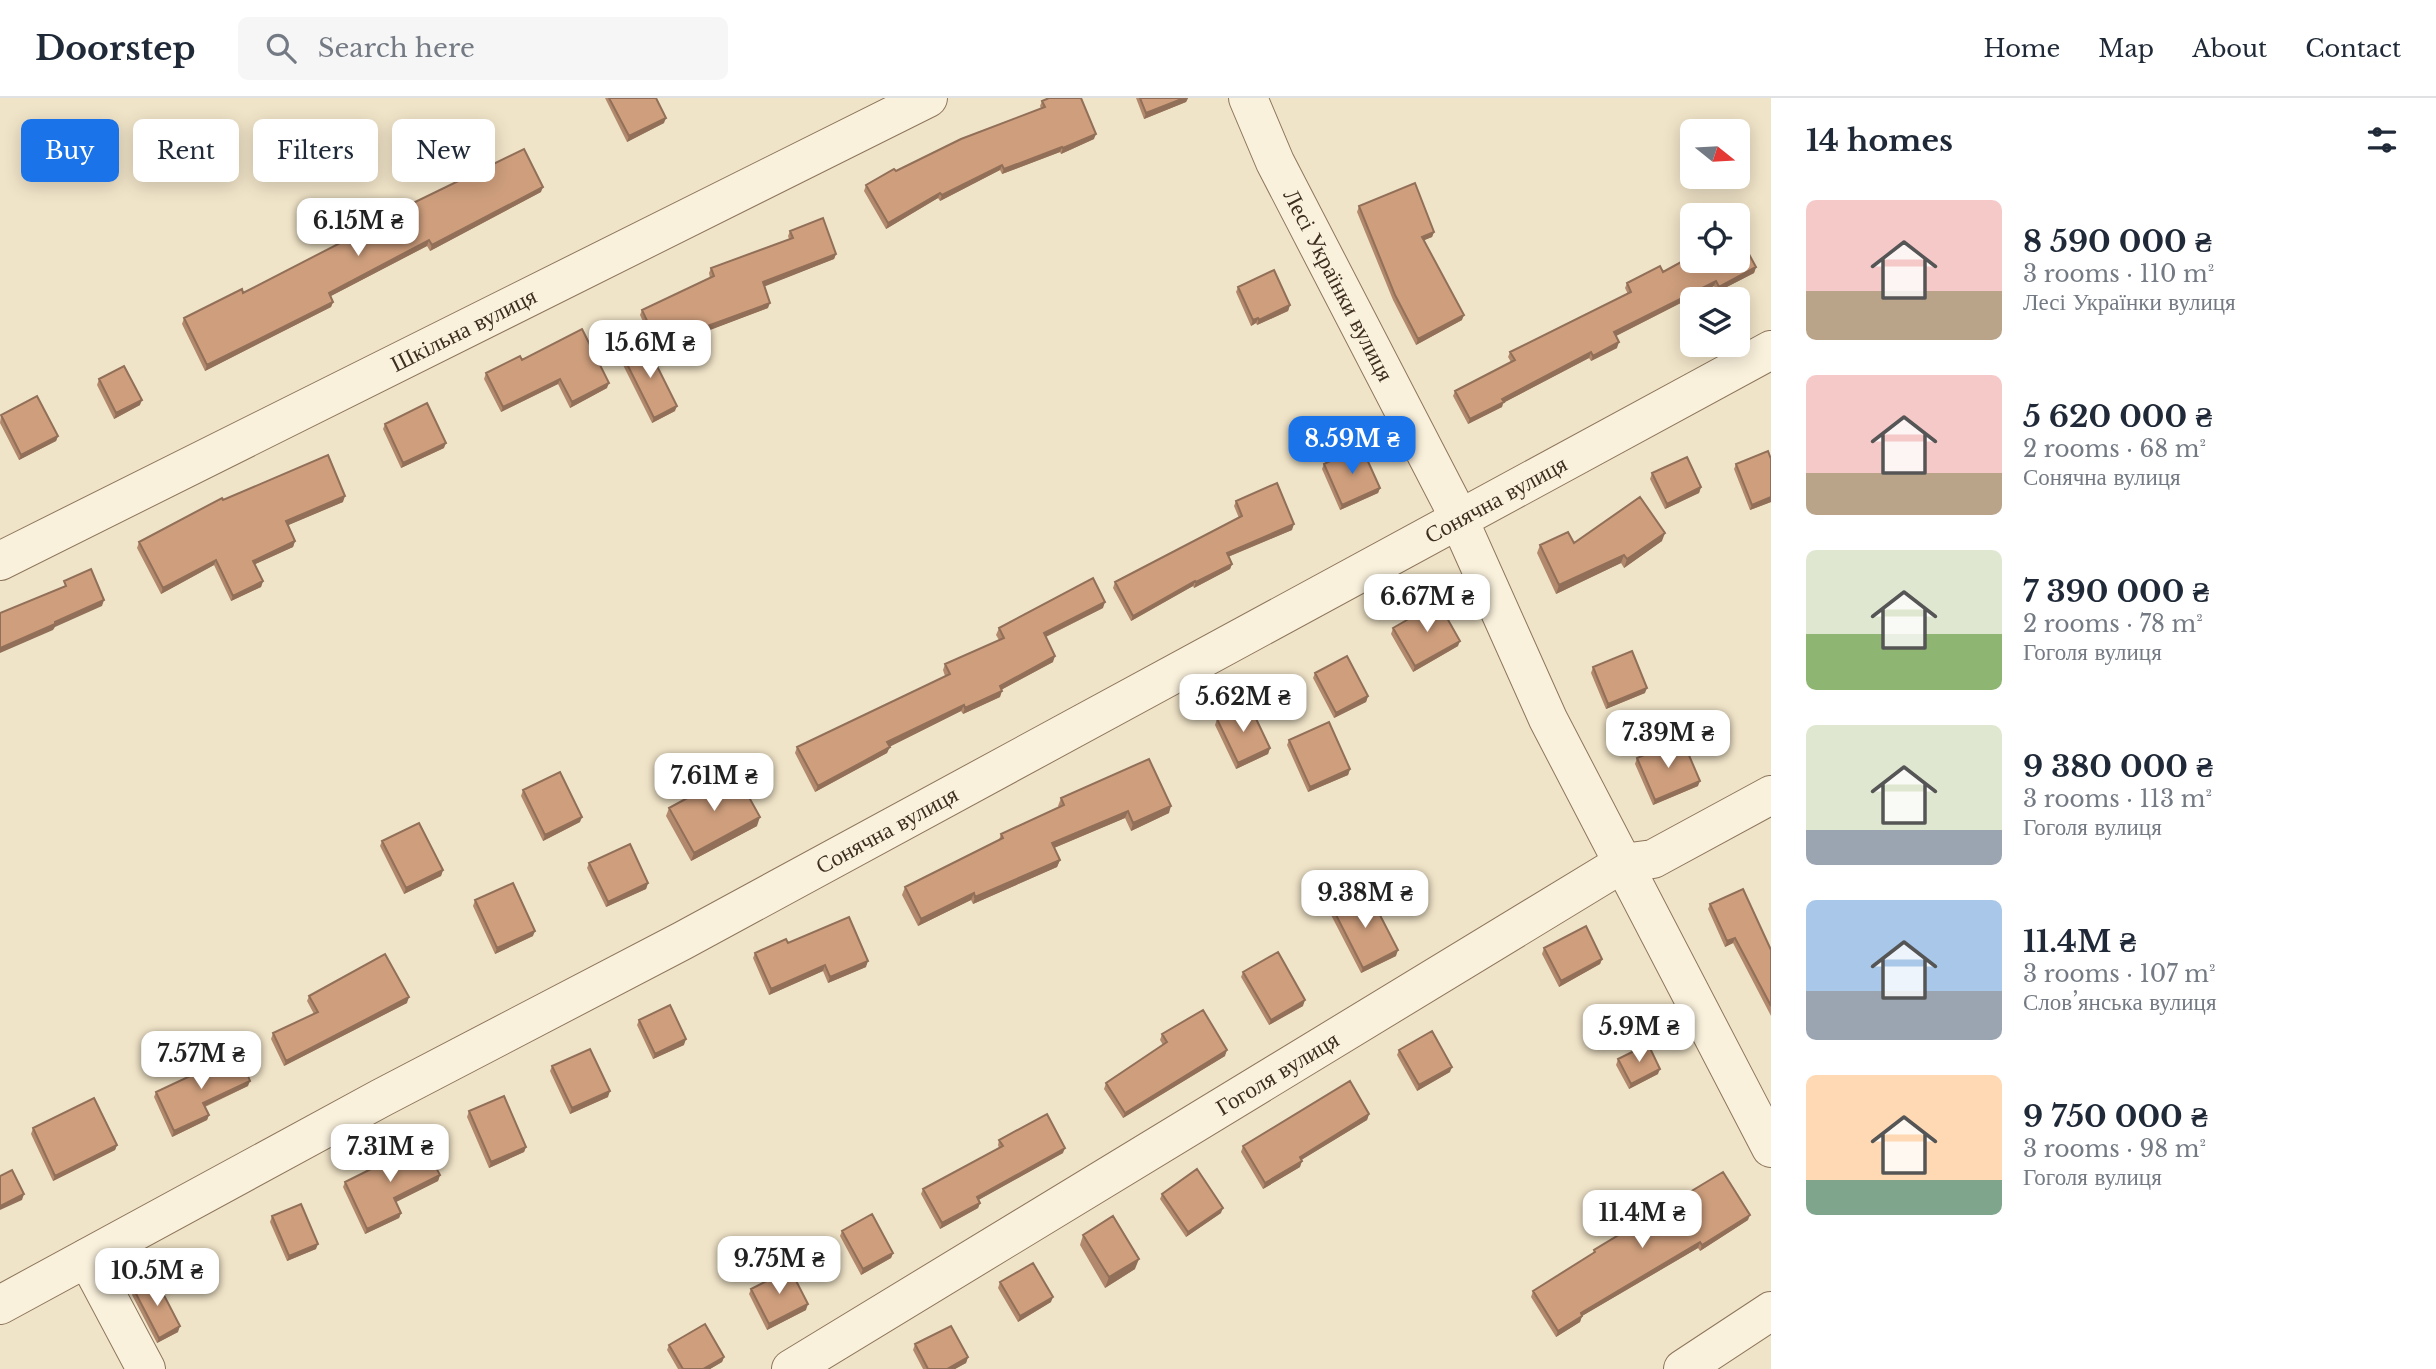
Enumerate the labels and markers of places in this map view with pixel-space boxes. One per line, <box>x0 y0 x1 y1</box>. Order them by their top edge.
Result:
pin: 6.15M ₴ <box>293 198 423 258</box>
pin: 15.6M ₴ <box>585 320 715 380</box>
pin: 8.59M ₴ <box>1287 416 1417 476</box>
pin: 6.67M ₴ <box>1362 574 1492 634</box>
pin: 5.62M ₴ <box>1178 674 1308 734</box>
pin: 7.39M ₴ <box>1603 710 1733 770</box>
pin: 7.61M ₴ <box>649 754 779 813</box>
pin: 9.38M ₴ <box>1300 870 1430 930</box>
pin: 5.9M ₴ <box>1582 1004 1696 1064</box>
pin: 7.57M ₴ <box>136 1032 266 1091</box>
pin: 7.31M ₴ <box>325 1124 455 1184</box>
pin: 11.4M ₴ <box>1577 1190 1707 1250</box>
pin: 9.75M ₴ <box>714 1236 844 1296</box>
pin: 10.5M ₴ <box>92 1248 222 1308</box>

